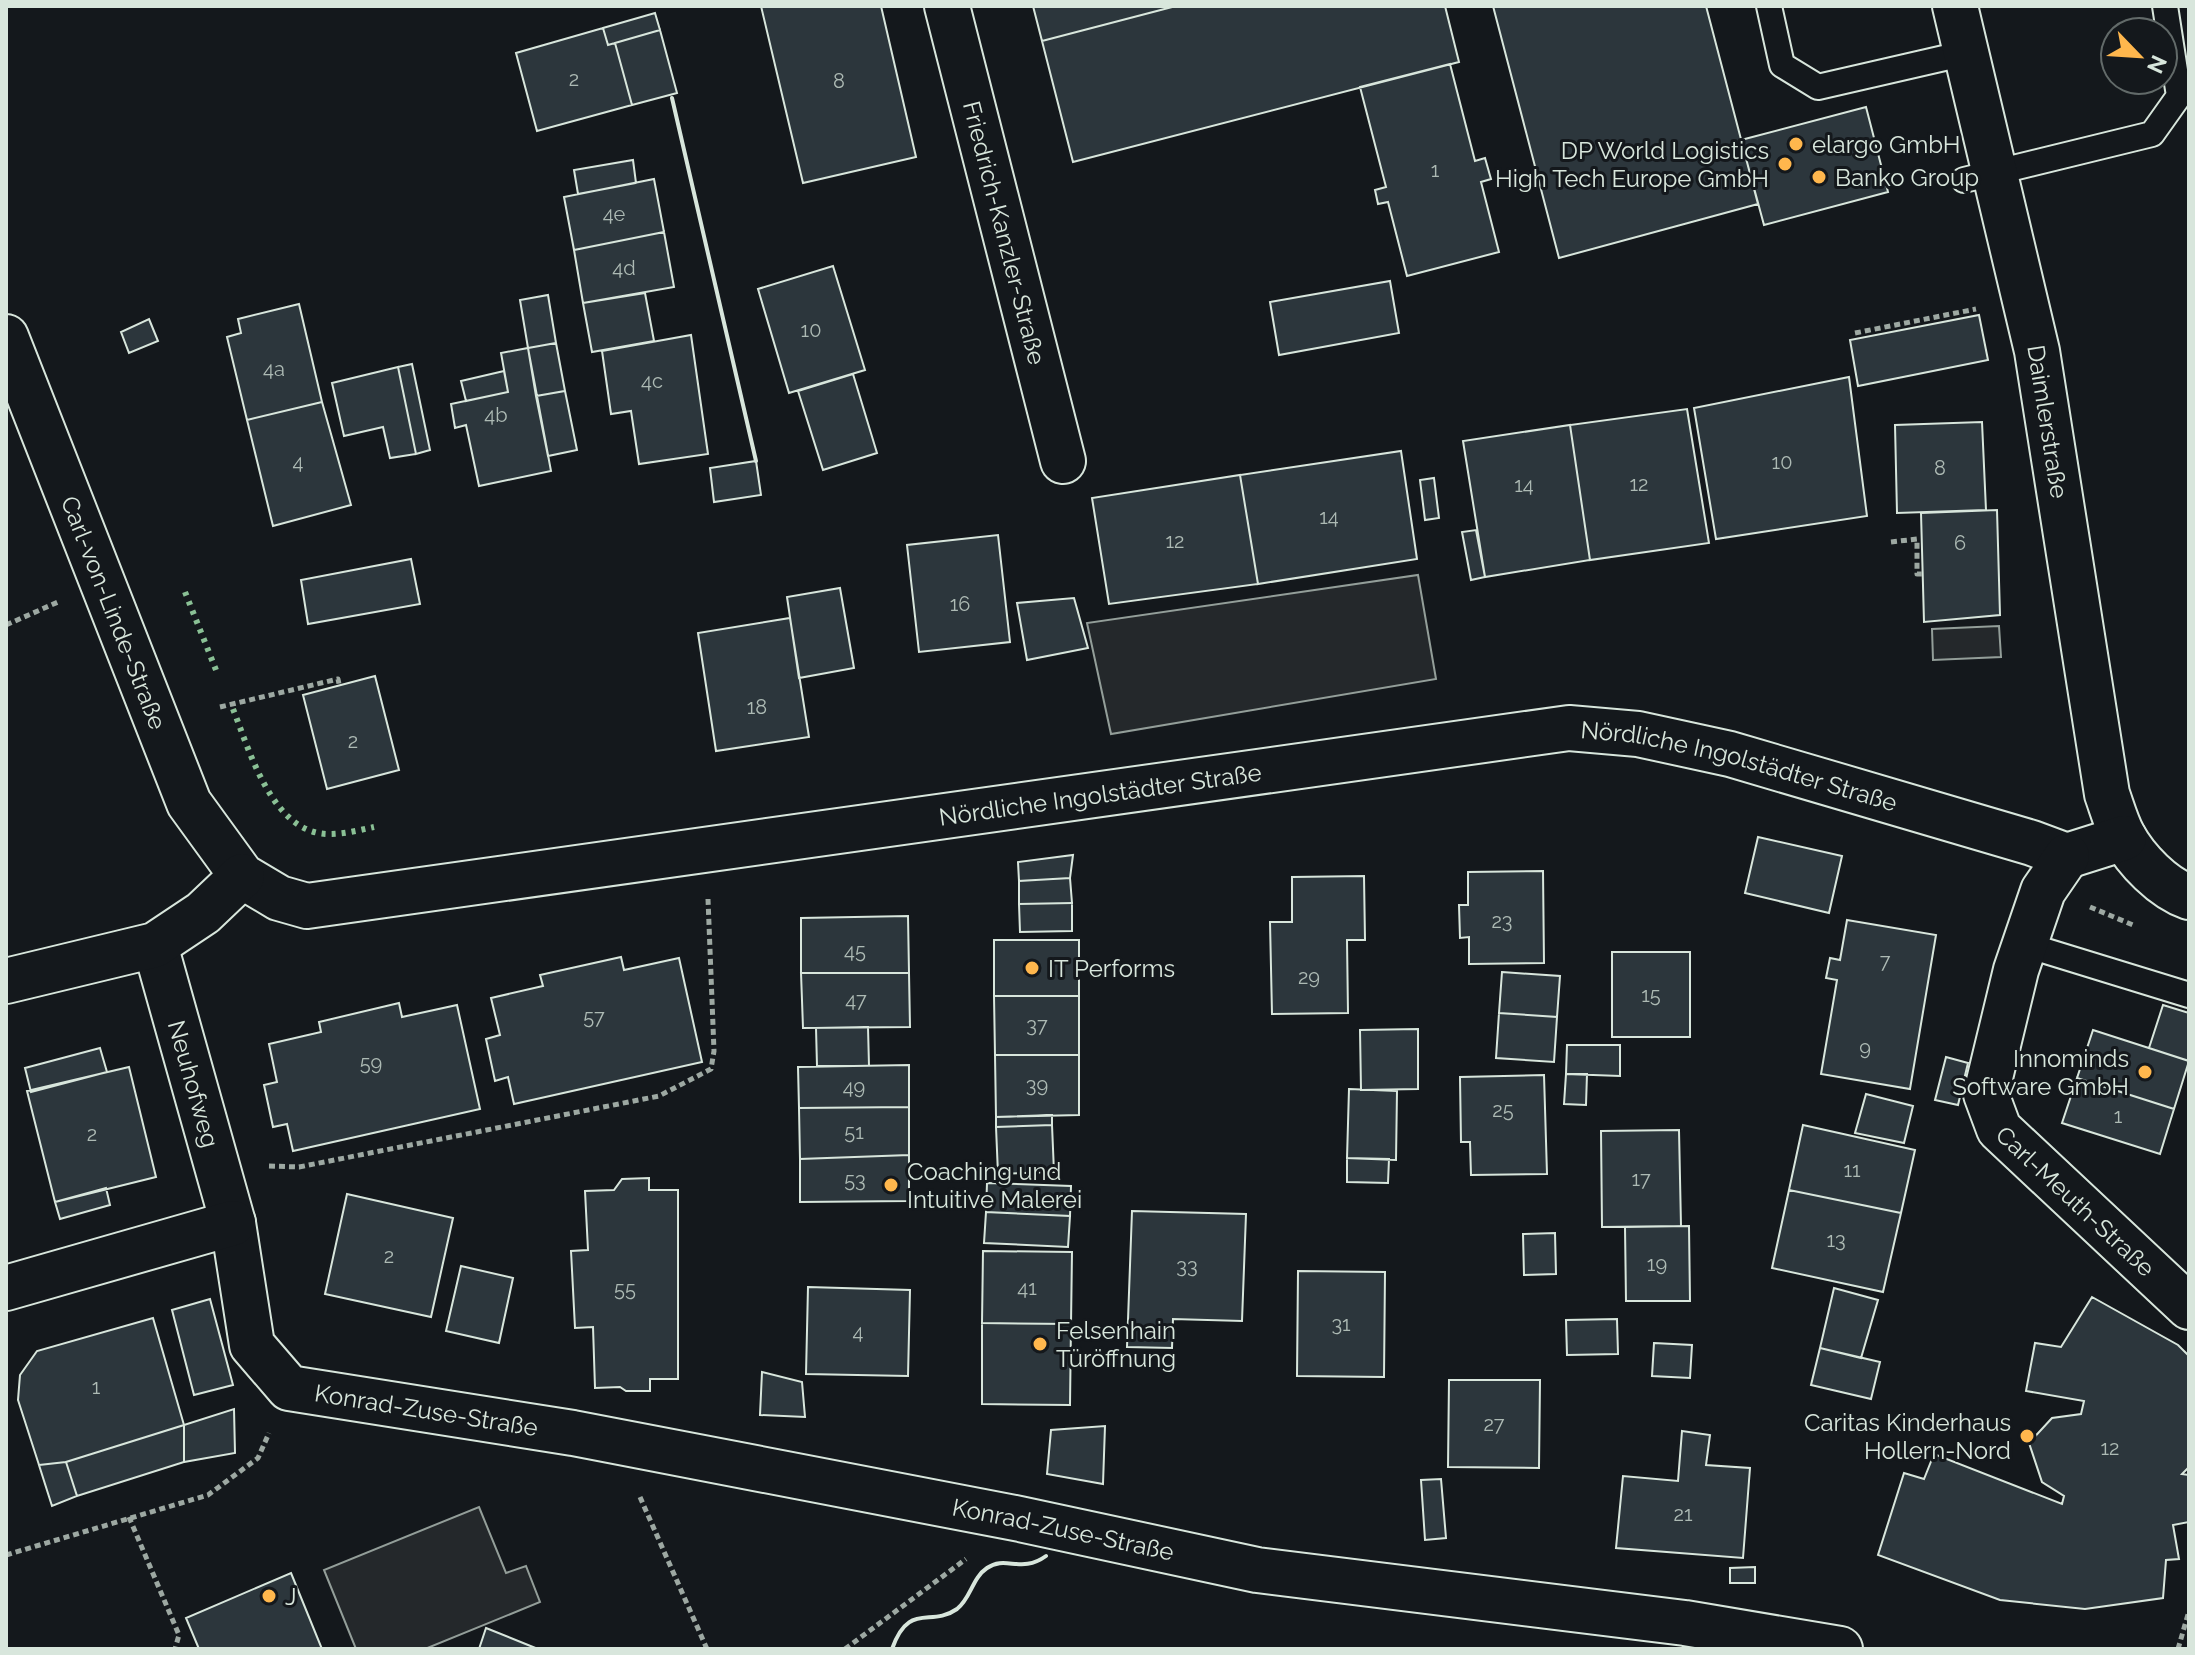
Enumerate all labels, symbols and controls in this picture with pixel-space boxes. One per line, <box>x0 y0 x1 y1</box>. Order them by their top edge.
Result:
north arrow <box>2099 16 2179 96</box>
text: N <box>2142 51 2172 78</box>
house number: 2 <box>569 67 579 91</box>
house number: 8 <box>833 69 845 93</box>
street label: Friedrich-Kanzler-Straße <box>957 98 1052 368</box>
place label: elargo GmbH <box>1812 130 1961 159</box>
marker: elargo GmbH <box>1787 135 1805 153</box>
place label: DP World Logistics High Tech Europe GmbH <box>1495 136 1769 193</box>
marker: DP World Logistics High Tech Europe GmbH <box>1776 155 1794 173</box>
house number: 1 <box>1431 158 1440 182</box>
place label: Banko Group <box>1835 163 1979 192</box>
marker: Banko Group <box>1810 168 1828 186</box>
house number: 4e <box>603 202 626 226</box>
house number: 4d <box>612 256 636 280</box>
house number: 10 <box>801 318 821 342</box>
street label: Daimlerstraße <box>2022 343 2075 500</box>
house number: 4a <box>263 357 285 381</box>
house number: 4c <box>641 369 663 393</box>
house number: 4b <box>484 403 508 427</box>
house number: 4 <box>293 450 304 474</box>
house number: 10 <box>1772 450 1792 474</box>
house number: 8 <box>1934 456 1946 480</box>
house number: 12 <box>1630 472 1648 496</box>
house number: 14 <box>1514 473 1534 497</box>
street label: Carl-von-Linde-Straße <box>55 492 173 733</box>
house number: 14 <box>1319 505 1339 529</box>
house number: 12 <box>1166 529 1184 553</box>
house number: 6 <box>1954 531 1966 555</box>
house number: 16 <box>950 592 970 616</box>
house number: 18 <box>747 695 767 719</box>
street label: Nördliche Ingolstädter Straße <box>1580 715 1901 817</box>
house number: 2 <box>348 729 358 753</box>
street label: Nördliche Ingolstädter Straße <box>937 757 1263 831</box>
house number: 23 <box>1491 909 1513 933</box>
house number: 45 <box>844 939 866 963</box>
house number: 7 <box>1880 949 1891 973</box>
place label: IT Performs <box>1048 954 1175 983</box>
marker: IT Performs <box>1023 959 1041 977</box>
house number: 29 <box>1298 965 1320 989</box>
house number: 15 <box>1641 983 1661 1007</box>
house number: 47 <box>845 988 867 1012</box>
house number: 57 <box>583 1005 605 1029</box>
house number: 37 <box>1026 1013 1048 1037</box>
street label: Neuhofweg <box>162 1017 226 1150</box>
house number: 9 <box>1859 1036 1871 1060</box>
place label: Innominds Software GmbH <box>1952 1044 2129 1101</box>
house number: 59 <box>360 1051 382 1075</box>
marker: Innominds Software GmbH <box>2136 1063 2154 1081</box>
house number: 39 <box>1026 1073 1048 1097</box>
house number: 49 <box>843 1075 865 1099</box>
house number: 25 <box>1492 1098 1514 1122</box>
house number: 1 <box>2114 1104 2123 1128</box>
house number: 51 <box>844 1120 864 1144</box>
street label: Carl-Meuth-Straße <box>1990 1120 2161 1282</box>
house number: 2 <box>87 1122 97 1146</box>
place label: Coaching und Intuitive Malerei <box>907 1157 1082 1214</box>
house number: 11 <box>1843 1158 1861 1182</box>
house number: 17 <box>1631 1167 1651 1191</box>
house number: 53 <box>844 1168 866 1192</box>
marker: Coaching und Intuitive Malerei <box>882 1176 900 1194</box>
house number: 13 <box>1826 1228 1846 1252</box>
house number: 2 <box>384 1244 394 1268</box>
house number: 19 <box>1647 1252 1667 1276</box>
house number: 33 <box>1176 1254 1198 1278</box>
house number: 41 <box>1017 1276 1037 1300</box>
house number: 55 <box>614 1277 636 1301</box>
house number: 31 <box>1331 1312 1351 1336</box>
place label: Felsenhain Türöffnung <box>1056 1316 1176 1373</box>
house number: 4 <box>853 1320 864 1344</box>
marker: Felsenhain Türöffnung <box>1031 1335 1049 1353</box>
house number: 1 <box>92 1375 101 1399</box>
street label: Konrad-Zuse-Straße <box>313 1378 540 1442</box>
place label: Caritas Kinderhaus Hollern-Nord <box>1804 1408 2011 1465</box>
house number: 27 <box>1483 1412 1505 1436</box>
marker: Caritas Kinderhaus Hollern-Nord <box>2018 1427 2036 1445</box>
house number: 12 <box>2101 1436 2119 1460</box>
street label: Konrad-Zuse-Straße <box>950 1492 1177 1566</box>
house number: 21 <box>1674 1502 1693 1526</box>
place label: J <box>285 1582 297 1611</box>
marker: J <box>260 1587 278 1605</box>

